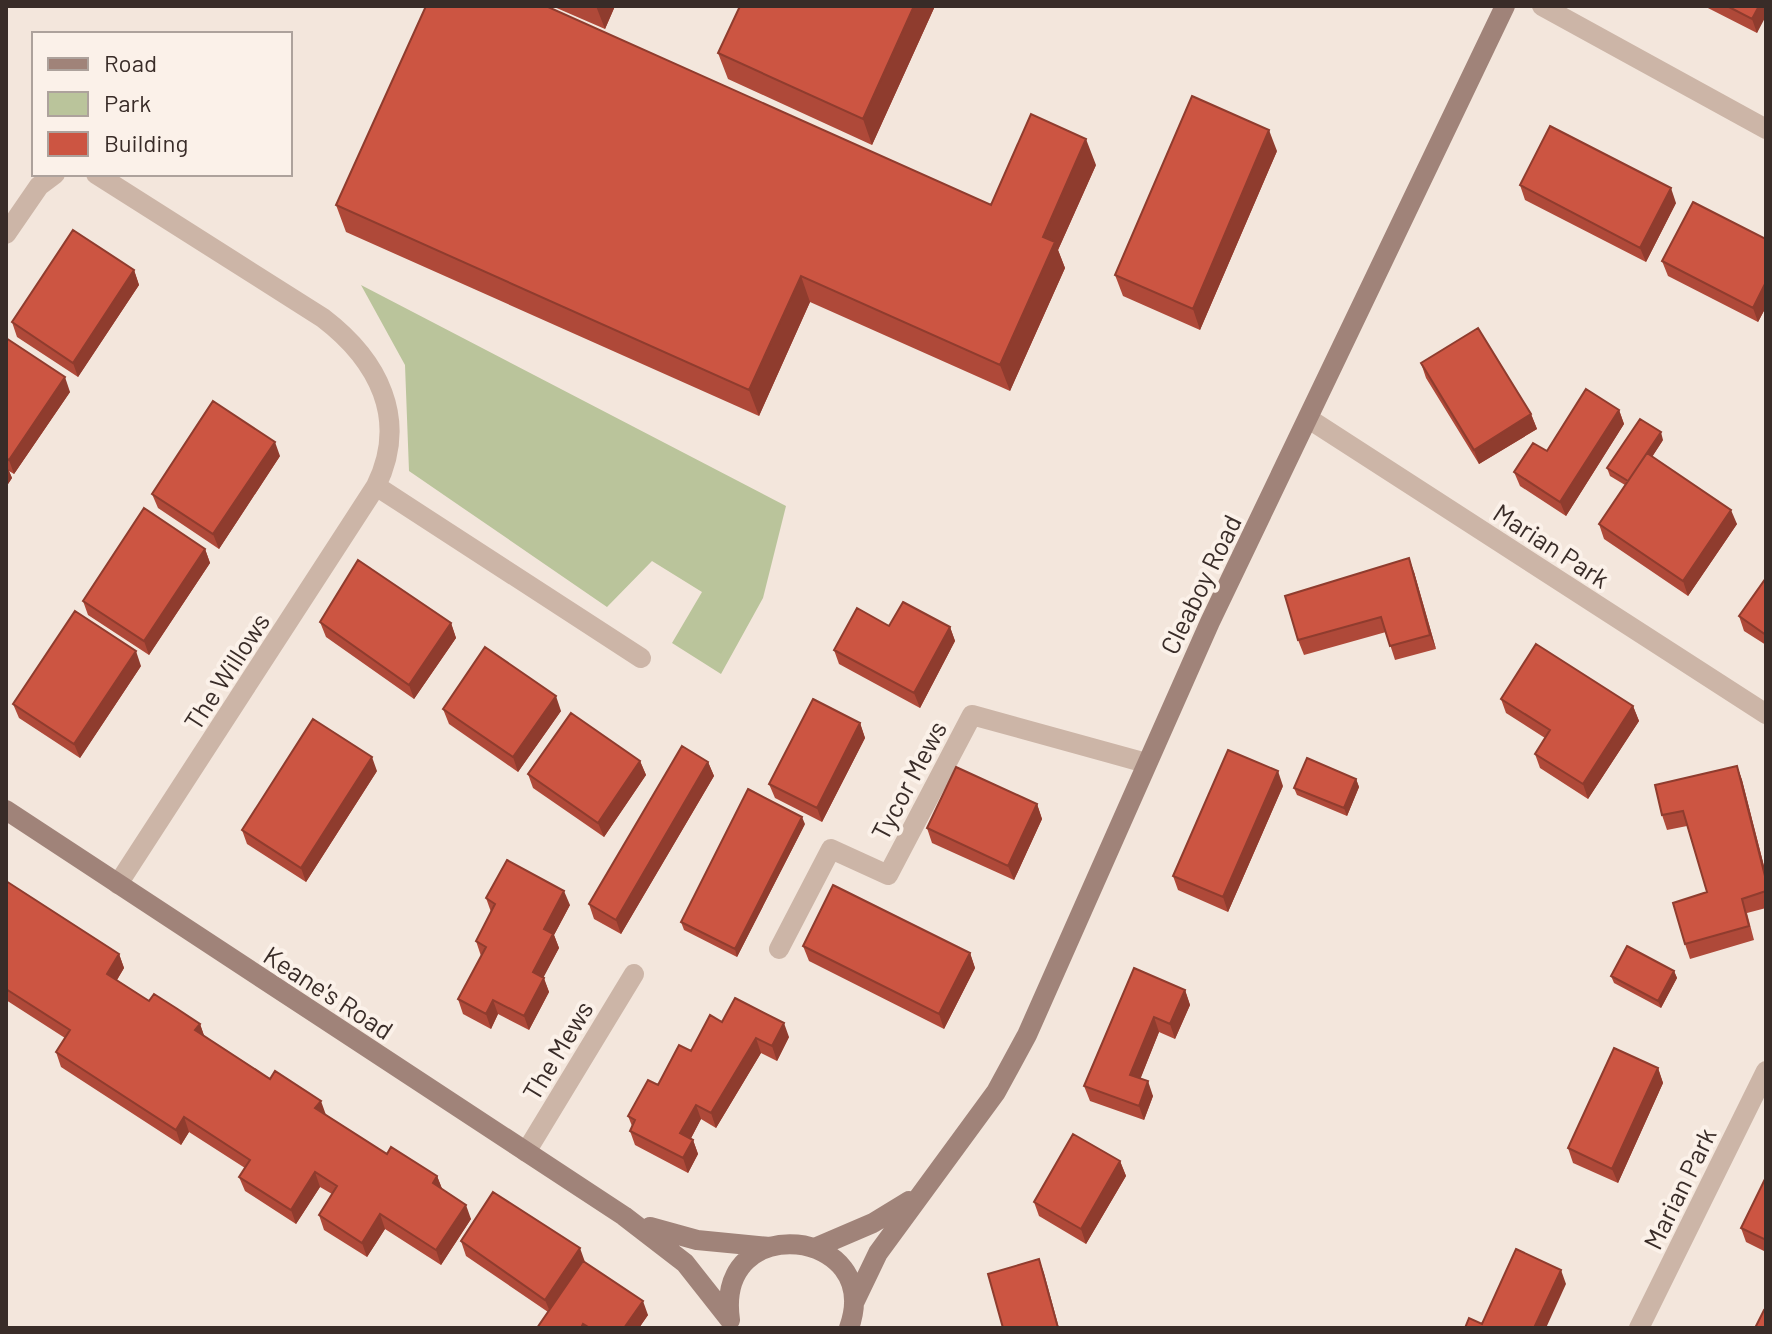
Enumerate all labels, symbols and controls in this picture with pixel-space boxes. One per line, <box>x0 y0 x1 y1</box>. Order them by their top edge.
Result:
legend <box>32 32 292 176</box>
text: Road <box>104 48 157 77</box>
text: Park <box>104 88 151 117</box>
text: Building <box>104 128 188 157</box>
street label: Marian Park <box>1488 496 1616 594</box>
street label: Cleaboy Road <box>1153 509 1247 659</box>
street label: The Willows <box>177 607 275 735</box>
street label: Tycor Mews <box>864 715 952 845</box>
street label: Keane's Road <box>259 939 399 1045</box>
street label: The Mews <box>515 995 599 1105</box>
street label: Marian Park <box>1636 1122 1722 1254</box>

